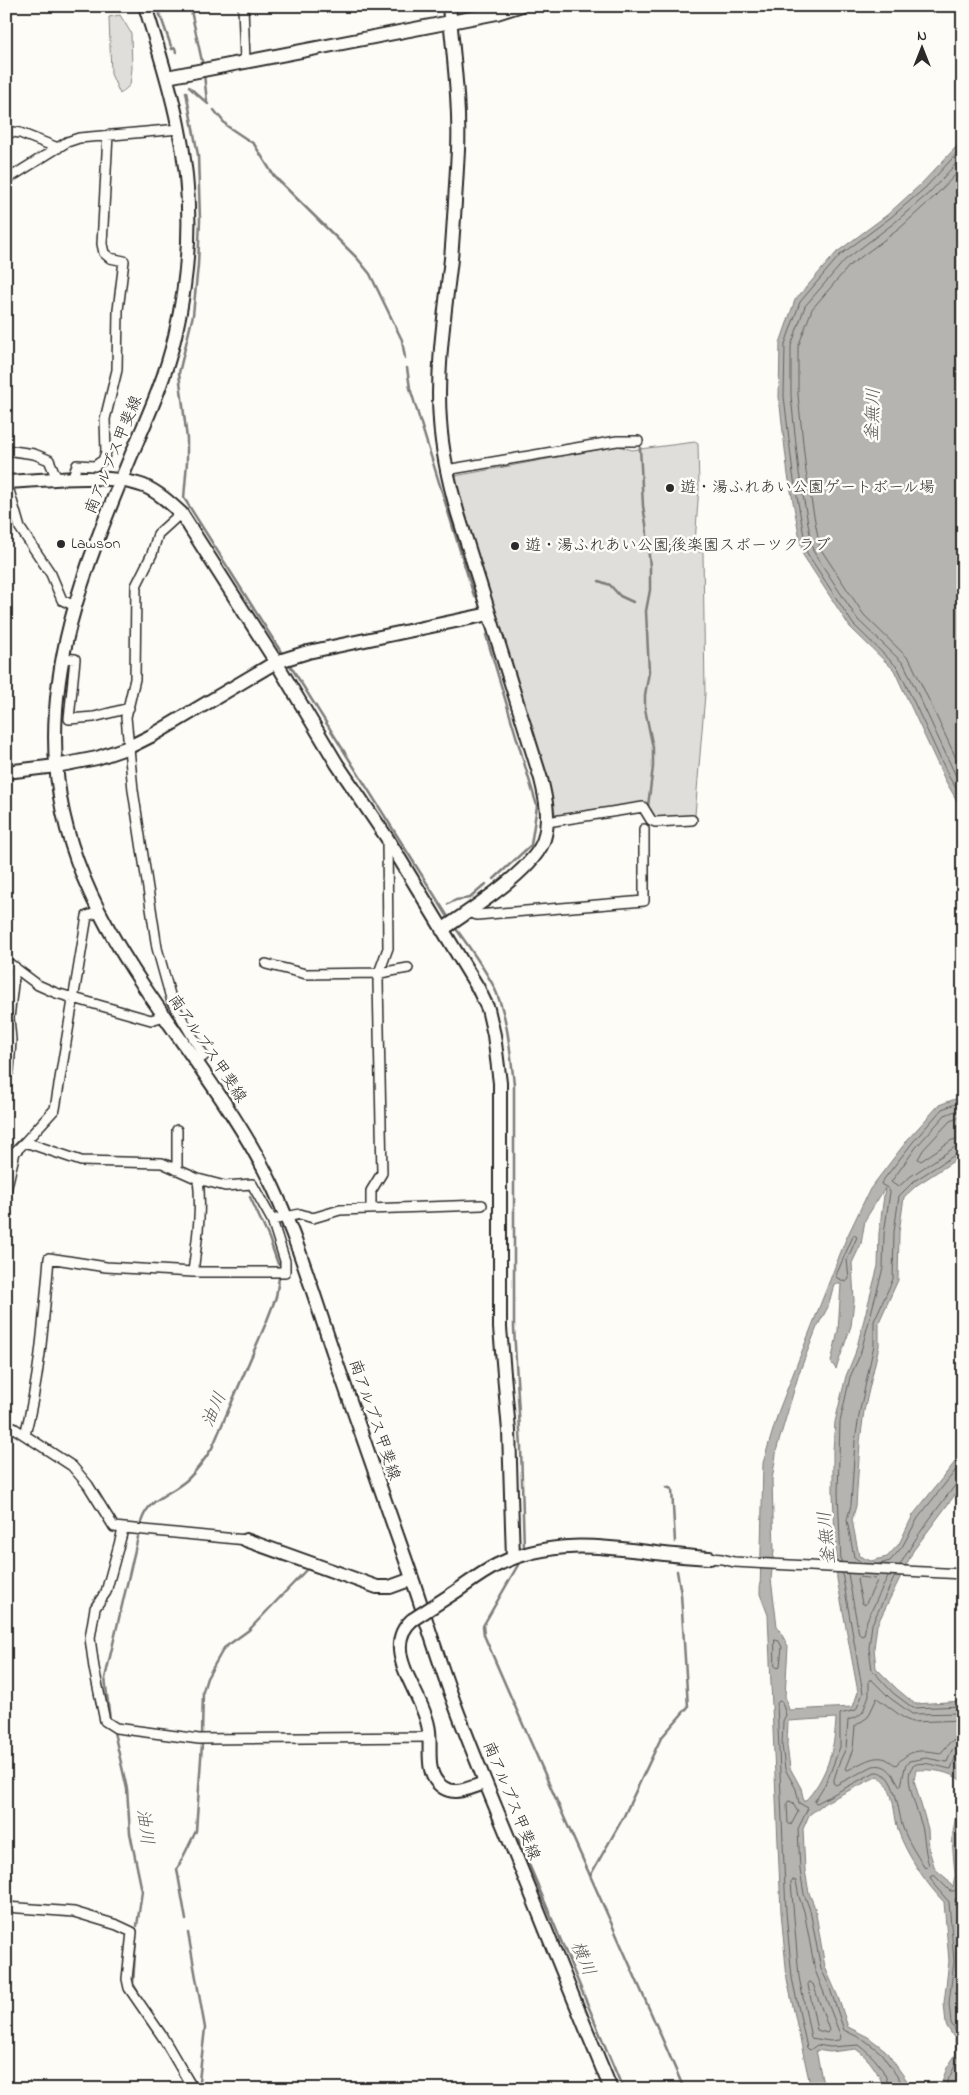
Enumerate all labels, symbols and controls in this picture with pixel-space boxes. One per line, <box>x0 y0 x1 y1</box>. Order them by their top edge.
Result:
north arrow <box>896 22 946 72</box>
text: N <box>917 26 927 47</box>
water label: 釜無川 <box>860 388 888 442</box>
street label: 南アルプス甲斐線 <box>79 392 149 518</box>
place label: 遊・湯ふれあい公園ゲートボール場 <box>680 476 935 500</box>
marker: 遊・湯ふれあい公園ゲートボール場 <box>664 482 676 494</box>
place label: Lawson <box>71 532 121 556</box>
place label: 遊・湯ふれあい公園;後楽園スポーツクラブ <box>525 534 831 558</box>
marker: Lawson <box>55 538 67 550</box>
marker: 遊・湯ふれあい公園;後楽園スポーツクラブ <box>509 540 521 552</box>
street label: 南アルプス甲斐線 <box>162 990 252 1108</box>
street label: 南アルプス甲斐線 <box>342 1356 406 1484</box>
water label: 油川 <box>196 1388 234 1432</box>
water label: 釜無川 <box>813 1510 843 1566</box>
street label: 南アルプス甲斐線 <box>476 1738 546 1864</box>
water label: 油川 <box>129 1808 159 1846</box>
water label: 横川 <box>563 1937 601 1981</box>

